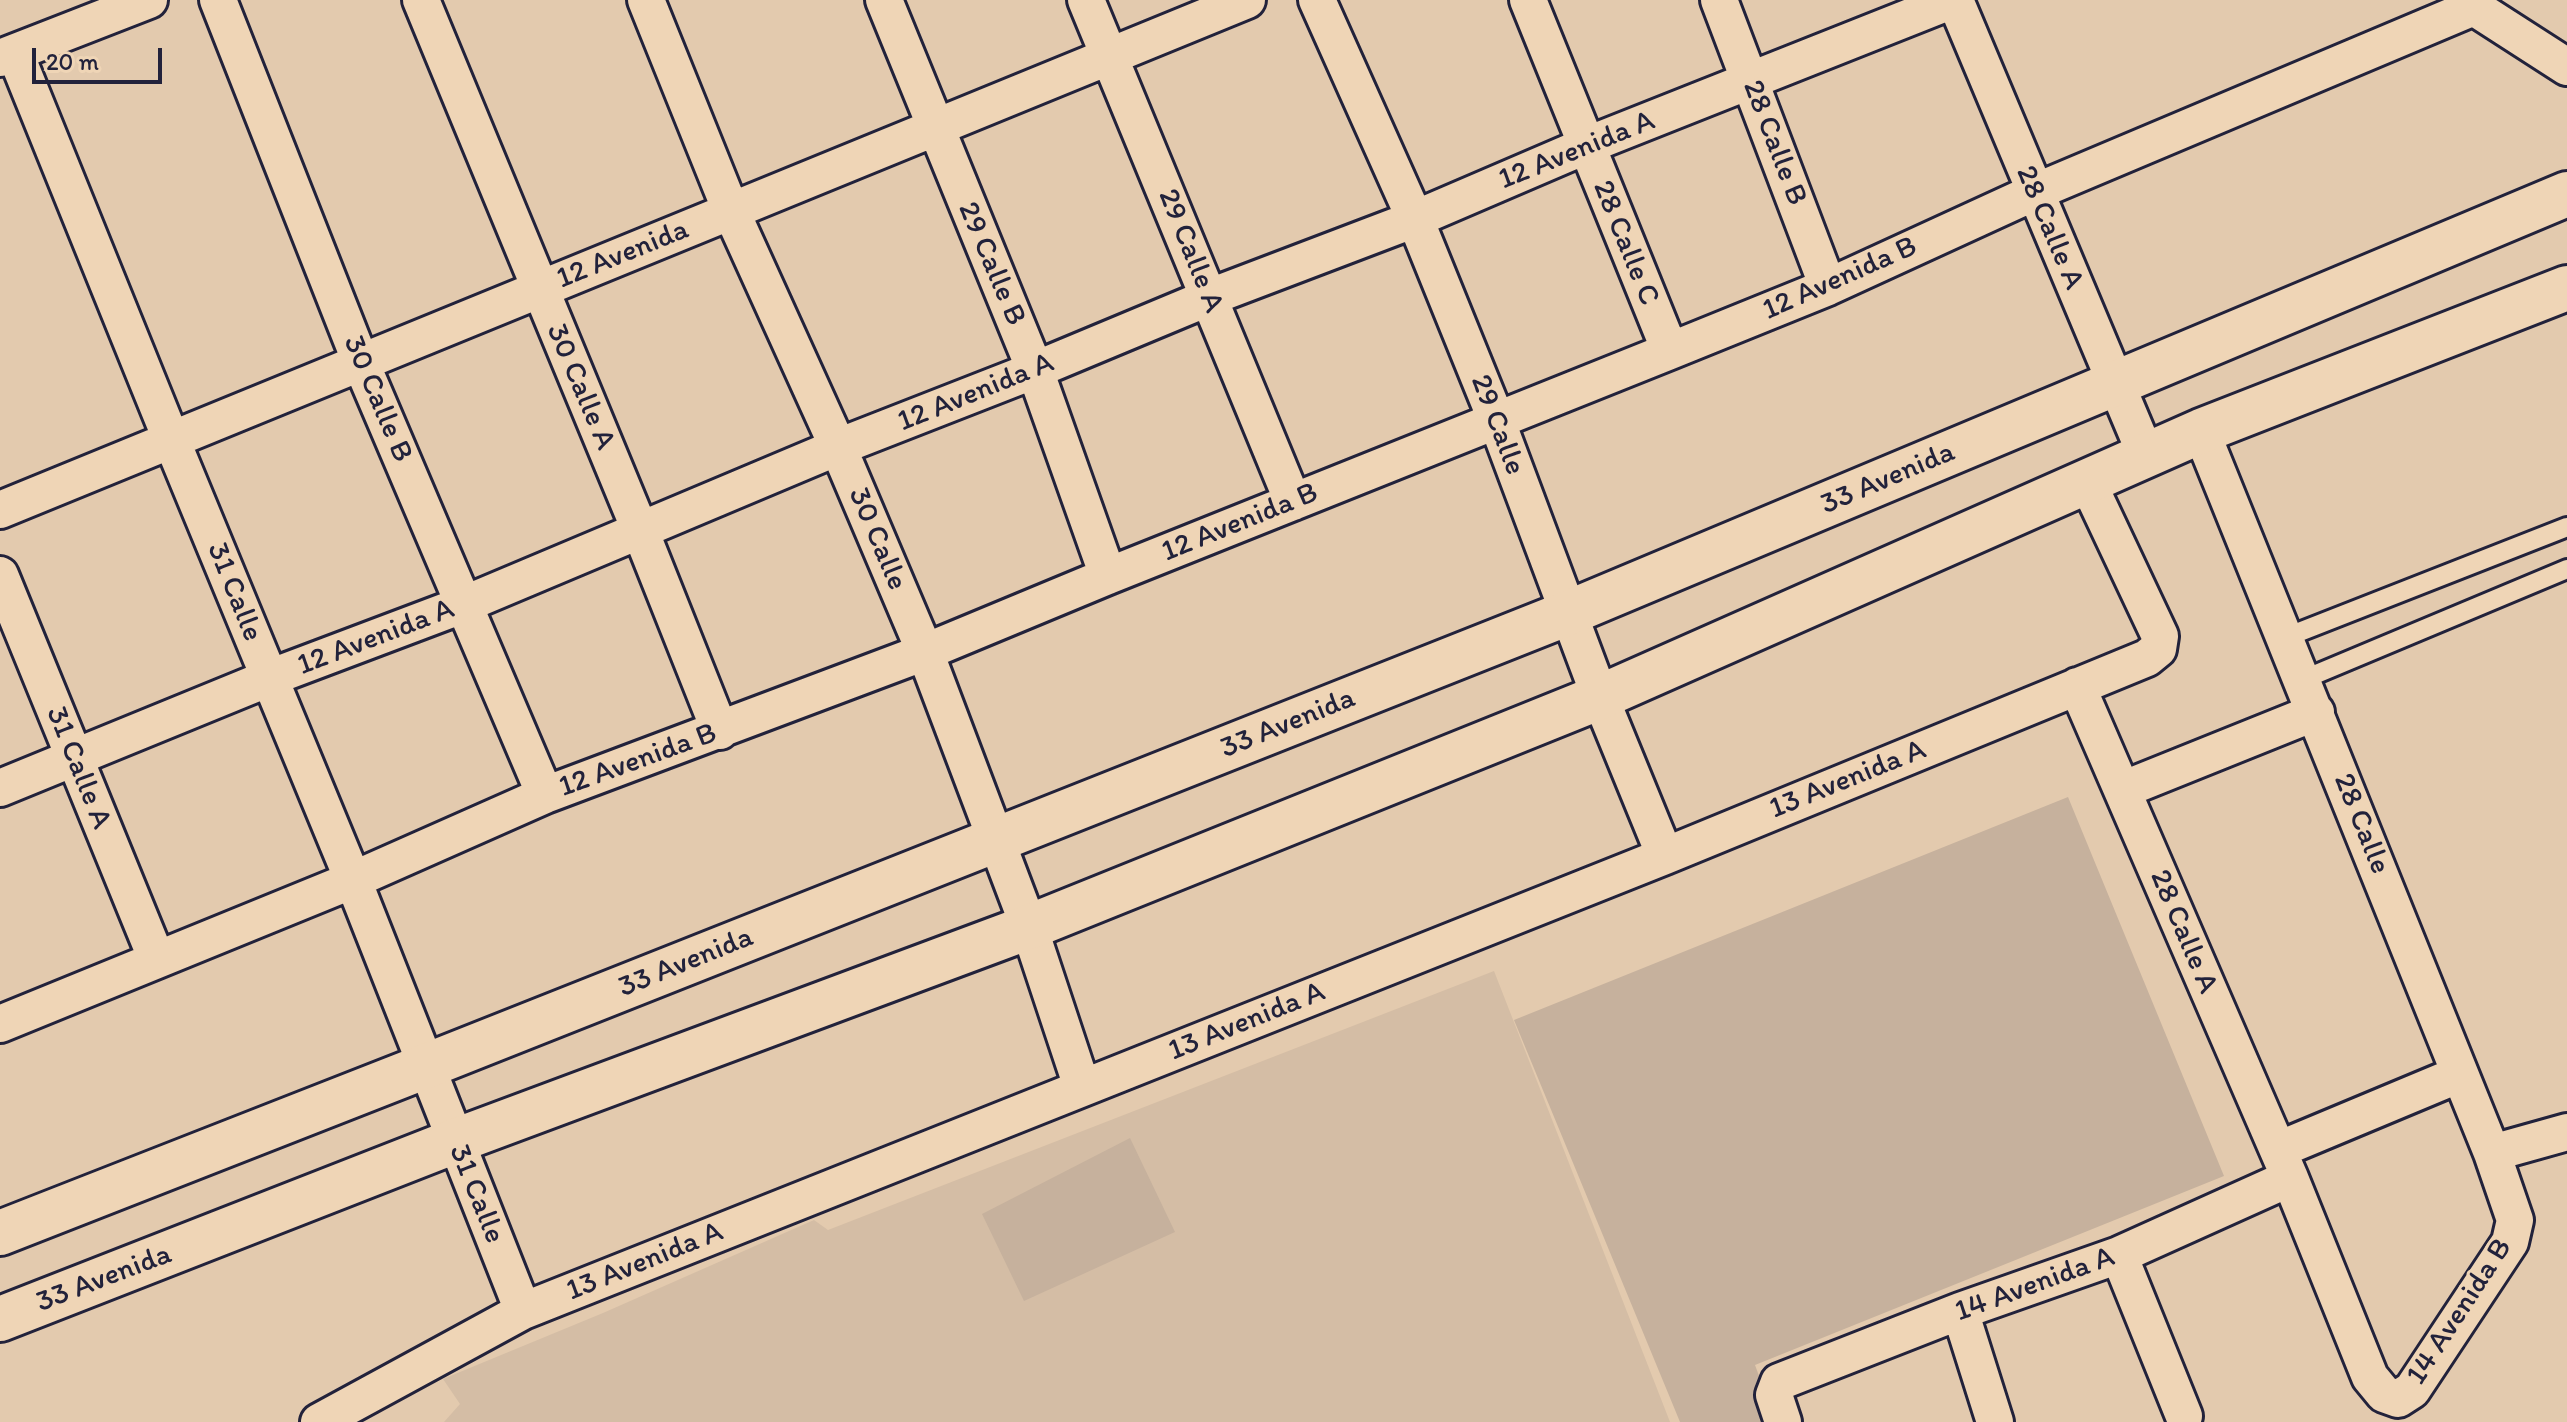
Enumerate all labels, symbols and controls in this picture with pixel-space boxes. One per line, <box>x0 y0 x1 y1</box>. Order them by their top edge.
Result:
scale bar <box>36 32 166 82</box>
text: 20 m <box>46 47 99 76</box>
street label: 28 Calle B <box>1734 75 1814 211</box>
street label: 12 Avenida A <box>1494 103 1660 199</box>
street label: 28 Calle A <box>2007 161 2091 295</box>
street label: 28 Calle C <box>1584 175 1666 311</box>
street label: 29 Calle A <box>1149 184 1231 318</box>
street label: 29 Calle B <box>949 197 1033 331</box>
street label: 12 Avenida <box>552 212 694 298</box>
street label: 12 Avenida B <box>1757 229 1923 329</box>
street label: 30 Calle A <box>537 318 623 456</box>
street label: 30 Calle B <box>334 330 420 468</box>
street label: 12 Avenida A <box>893 345 1059 441</box>
street label: 29 Calle <box>1461 370 1533 480</box>
street label: 33 Avenida <box>1816 435 1960 523</box>
street label: 12 Avenida B <box>1157 475 1323 571</box>
street label: 30 Calle <box>839 482 915 596</box>
street label: 31 Calle <box>198 537 270 647</box>
street label: 12 Avenida A <box>293 592 459 684</box>
street label: 33 Avenida <box>1215 681 1361 767</box>
street label: 31 Calle A <box>37 701 119 835</box>
street label: 12 Avenida B <box>554 716 722 806</box>
street label: 13 Avenida A <box>1765 732 1931 828</box>
street label: 28 Calle <box>2325 769 2397 879</box>
street label: 28 Calle A <box>2141 865 2225 999</box>
street label: 33 Avenida <box>613 920 759 1006</box>
street label: 13 Avenida A <box>1164 974 1330 1070</box>
street label: 31 Calle <box>440 1139 512 1249</box>
street label: 13 Avenida A <box>562 1214 728 1310</box>
street label: 14 Avenida B <box>2399 1232 2521 1392</box>
street label: 33 Avenida <box>31 1237 177 1321</box>
street label: 14 Avenida A <box>1950 1239 2120 1331</box>

